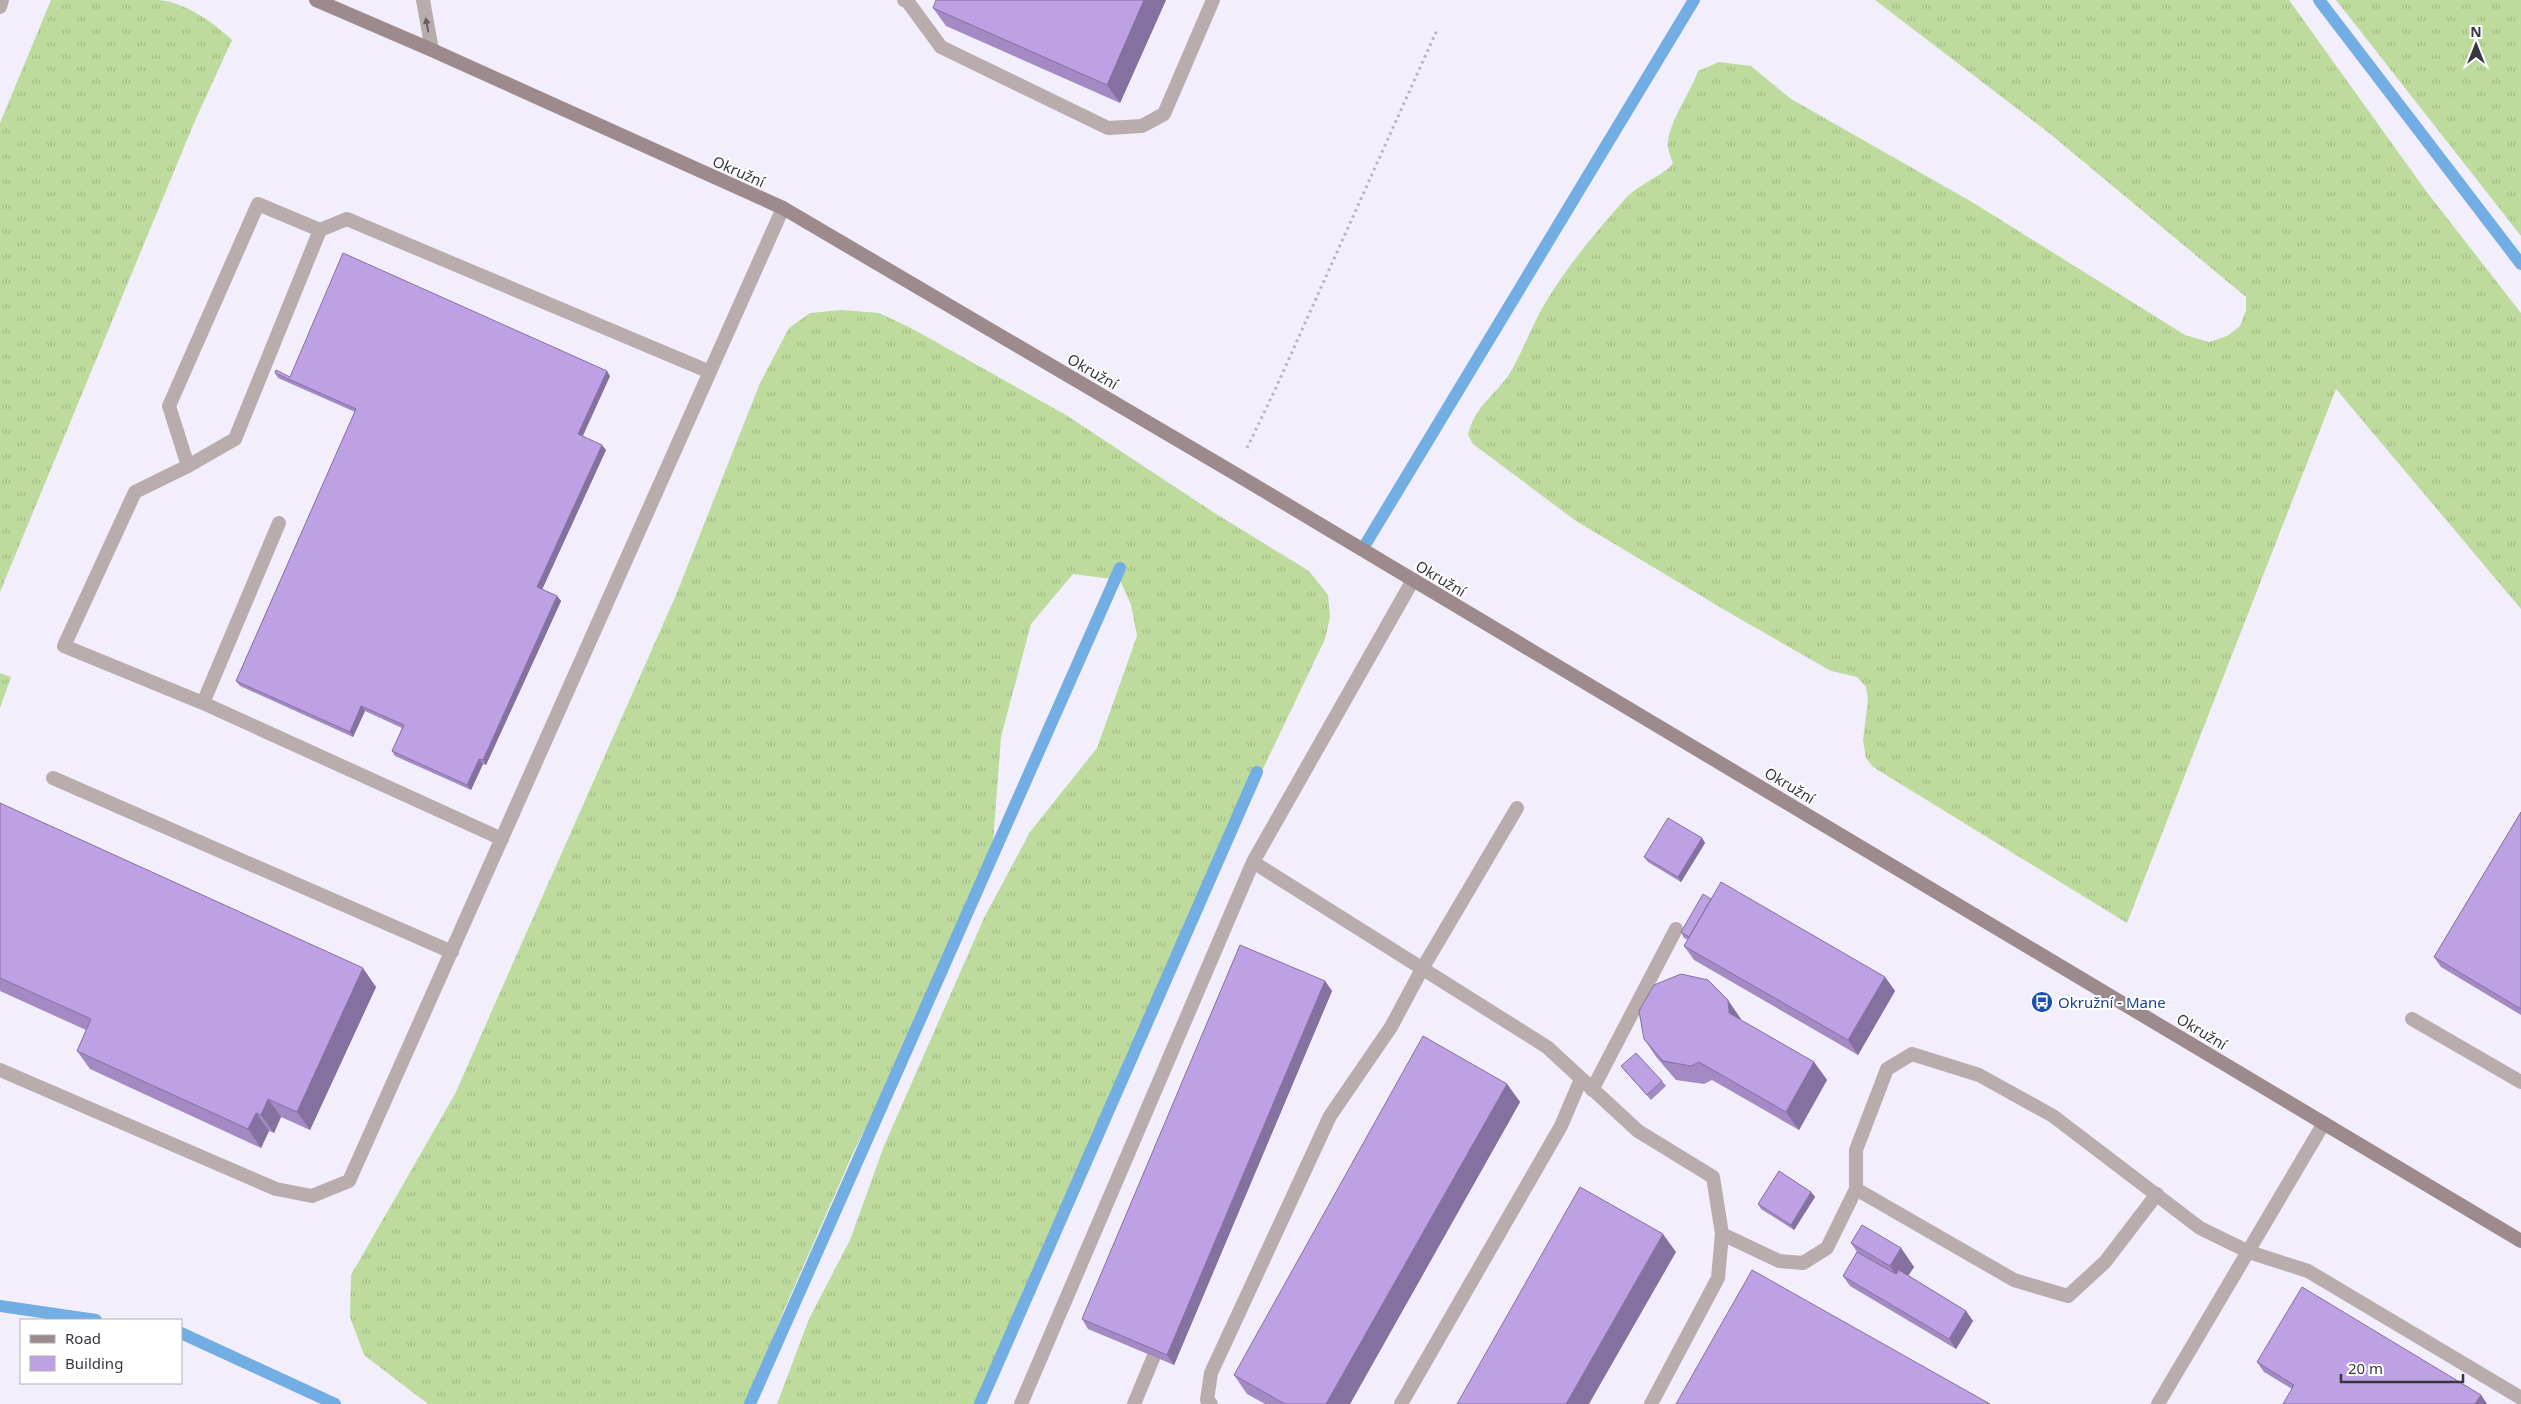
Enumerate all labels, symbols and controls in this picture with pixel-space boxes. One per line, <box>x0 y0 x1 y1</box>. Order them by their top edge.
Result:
one-way arrow <box>423 17 431 33</box>
north arrow <box>2451 20 2501 70</box>
text: N <box>2470 22 2482 41</box>
street label: Okružní <box>710 151 769 192</box>
street label: Okružní <box>1064 348 1123 394</box>
street label: Okružní <box>1412 555 1471 601</box>
street label: Okružní <box>1761 762 1820 808</box>
bus stop icon: Okružní - Mane <box>2030 990 2054 1014</box>
place label: Okružní - Mane <box>2058 992 2166 1012</box>
street label: Okružní <box>2173 1008 2232 1054</box>
legend <box>20 1319 182 1384</box>
text: Road <box>65 1328 101 1348</box>
scale bar <box>2341 1352 2464 1384</box>
text: Building <box>65 1353 123 1373</box>
text: 20 m <box>2348 1358 2383 1378</box>

